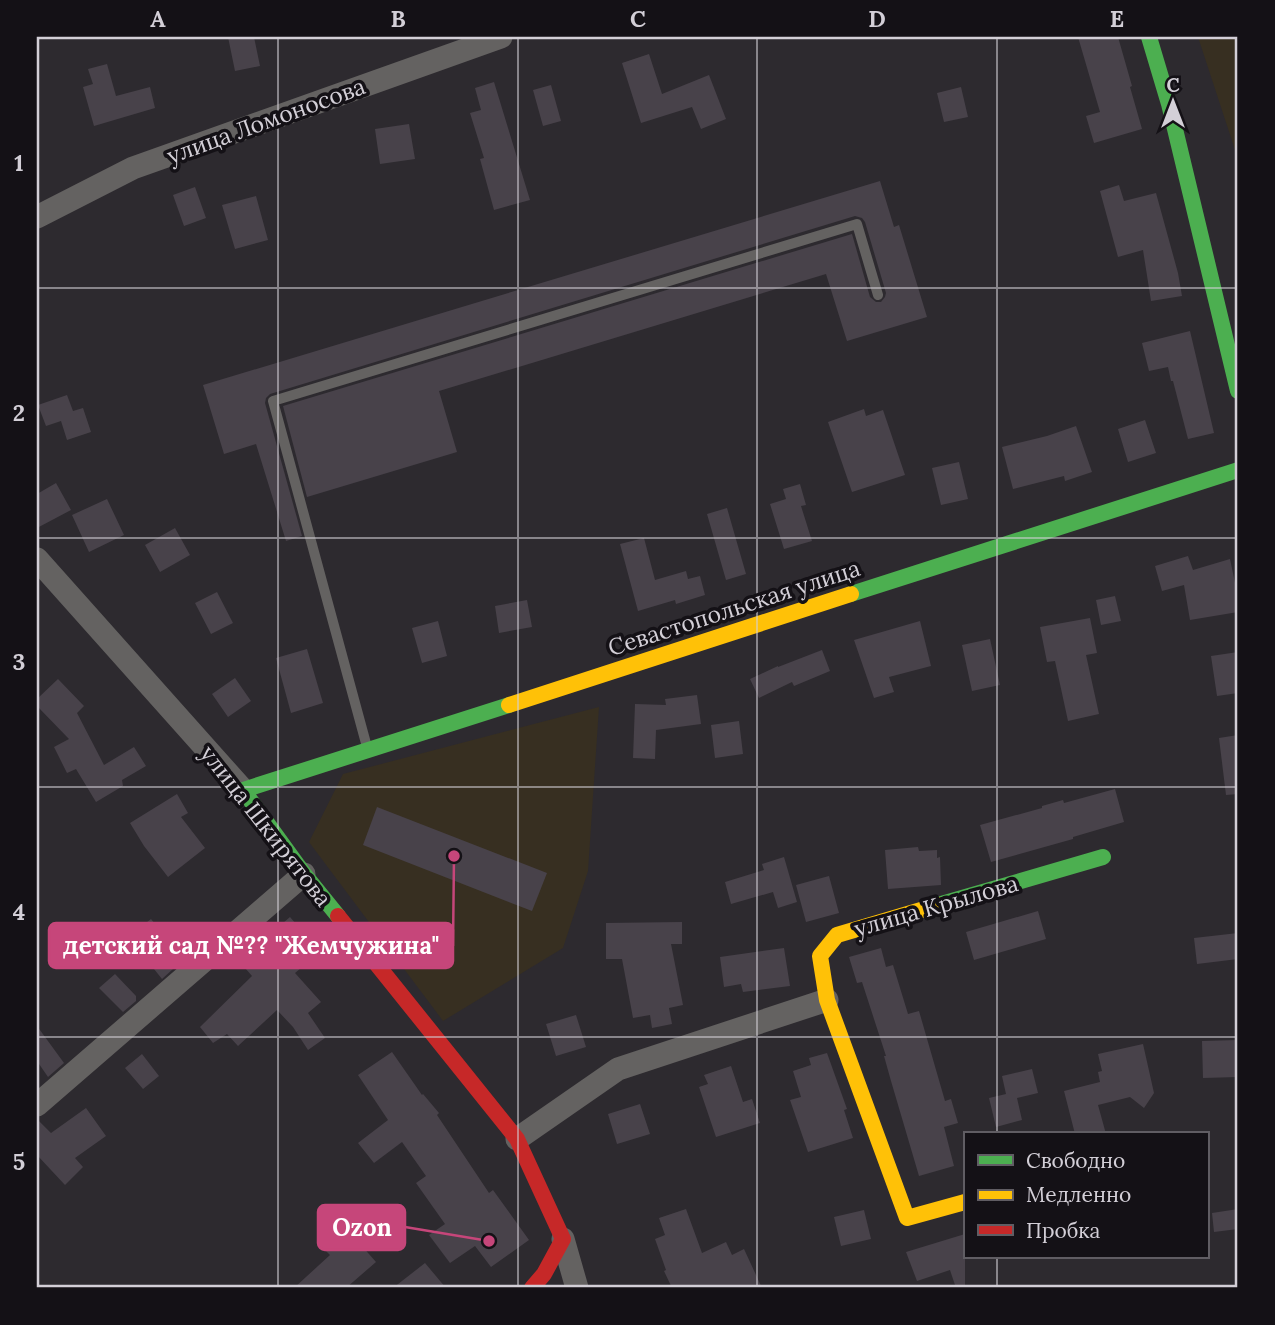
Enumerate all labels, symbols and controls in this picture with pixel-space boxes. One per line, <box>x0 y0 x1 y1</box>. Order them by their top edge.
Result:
text: A <box>150 4 166 33</box>
text: B <box>390 4 406 33</box>
text: C <box>630 4 646 33</box>
text: D <box>868 4 886 33</box>
text: E <box>1110 4 1124 33</box>
north arrow <box>1138 66 1208 136</box>
street label: улица Ломоносова <box>163 71 369 170</box>
text: С <box>1166 73 1180 97</box>
text: 1 <box>14 148 24 177</box>
text: 2 <box>13 398 25 427</box>
street label: Севастопольская улица <box>604 553 864 662</box>
text: 3 <box>13 647 25 676</box>
street label: улица Шкирятова <box>194 739 338 912</box>
street label: улица Крылова <box>850 868 1022 943</box>
text: 4 <box>13 897 25 926</box>
callout: детский сад №?? "Жемчужина" <box>49 923 453 968</box>
text: детский сад №?? "Жемчужина" <box>63 930 439 961</box>
legend <box>964 1132 1208 1258</box>
text: 5 <box>13 1147 25 1176</box>
text: Свободно <box>1026 1147 1125 1174</box>
text: Медленно <box>1026 1181 1131 1208</box>
callout: Ozon <box>318 1205 405 1250</box>
text: Ozon <box>332 1212 392 1243</box>
text: Пробка <box>1026 1217 1101 1244</box>

